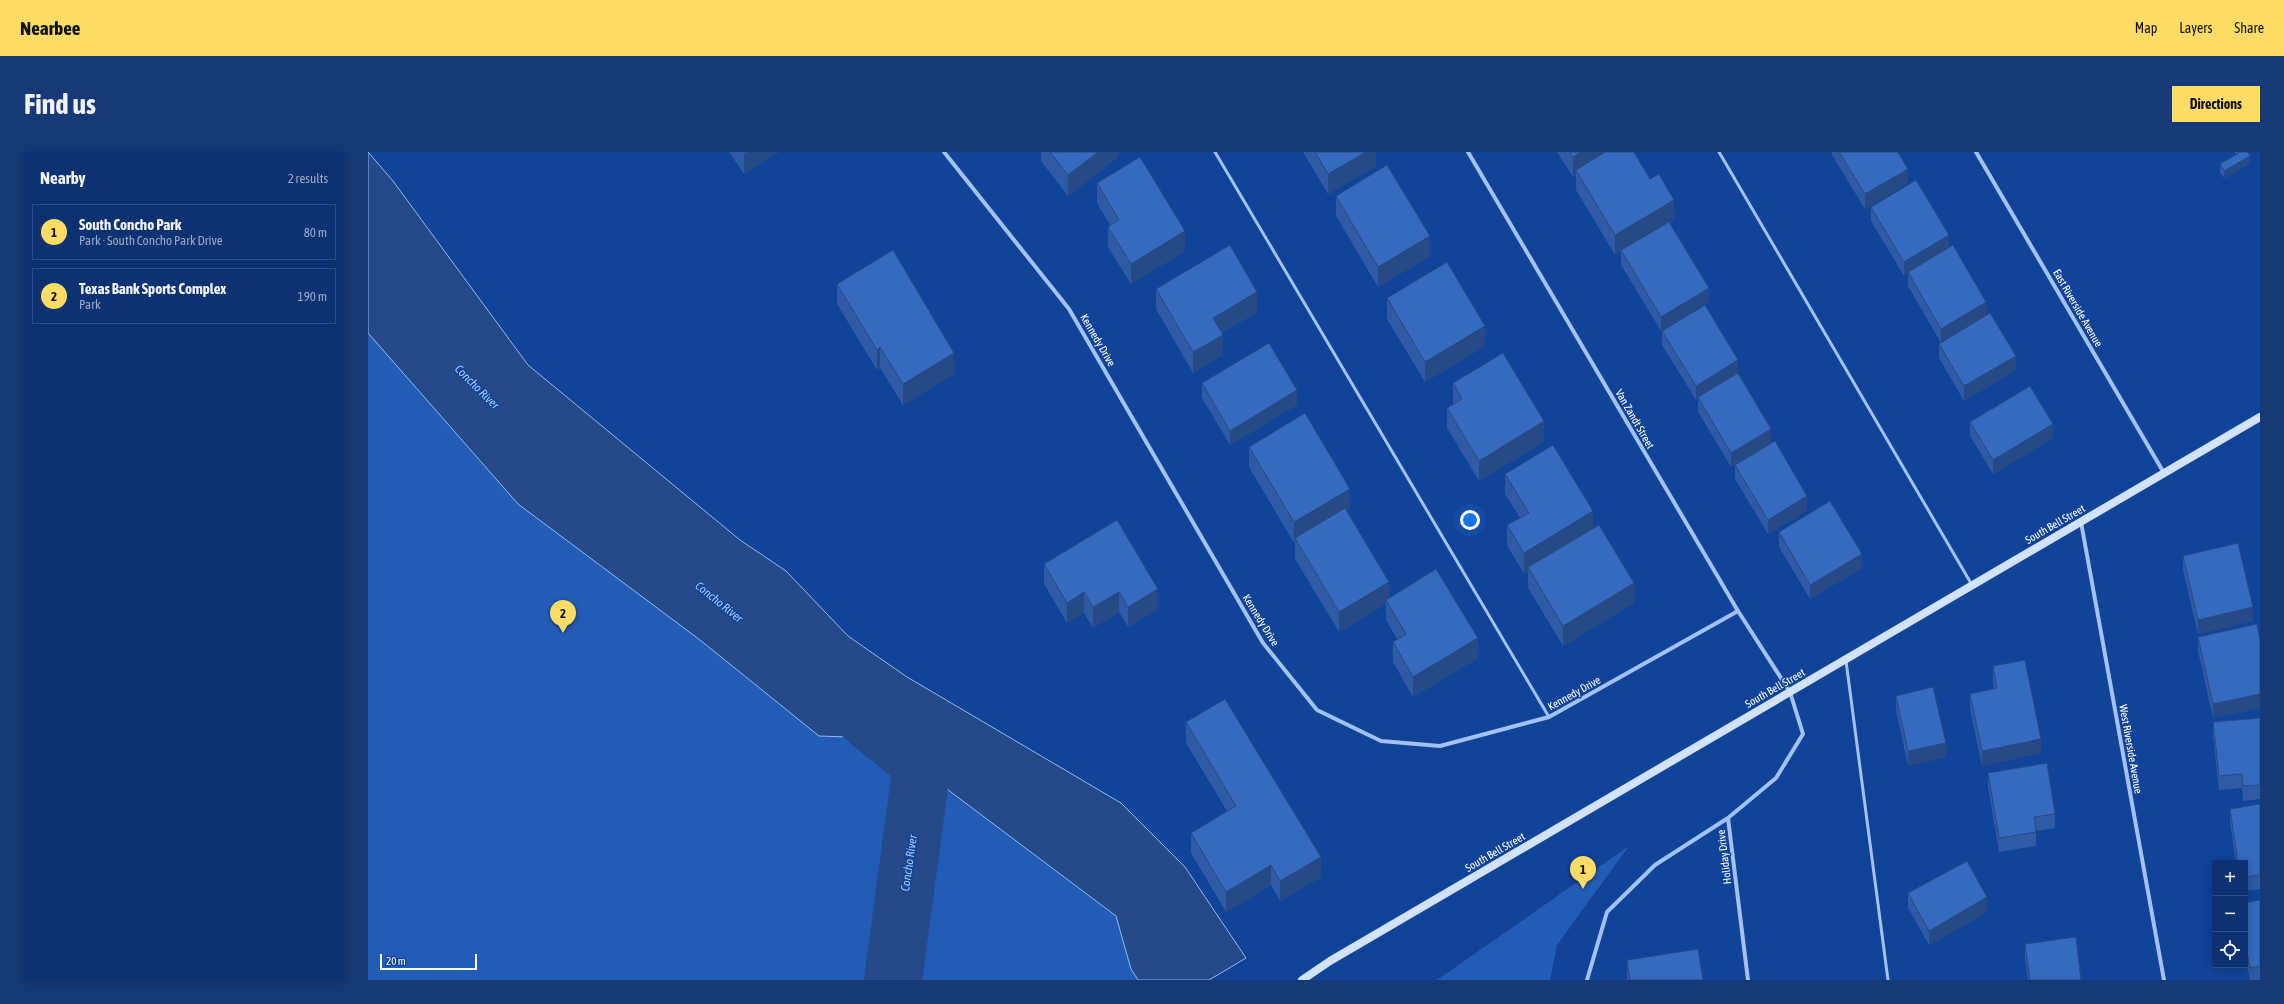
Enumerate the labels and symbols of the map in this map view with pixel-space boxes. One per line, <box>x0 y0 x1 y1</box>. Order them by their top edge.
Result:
street label: East Riverside Avenue <box>2051 267 2105 349</box>
street label: Kennedy Drive <box>1078 312 1118 368</box>
water label: Concho River <box>452 362 502 412</box>
street label: Van Zandt Street <box>1613 387 1657 451</box>
street label: South Bell Street <box>2023 502 2087 546</box>
your location <box>1460 510 1480 530</box>
water label: Concho River <box>692 579 746 626</box>
street label: Kennedy Drive <box>1240 592 1282 648</box>
pin: 2 <box>550 600 576 633</box>
street label: South Bell Street <box>1743 666 1807 710</box>
street label: Kennedy Drive <box>1546 674 1602 712</box>
street label: West Riverside Avenue <box>2117 703 2145 795</box>
street label: Holiday Drive <box>1715 829 1733 885</box>
street label: South Bell Street <box>1463 830 1527 874</box>
water label: Concho River <box>898 833 920 892</box>
pin: 1 <box>1570 856 1596 889</box>
scale bar <box>380 952 477 971</box>

